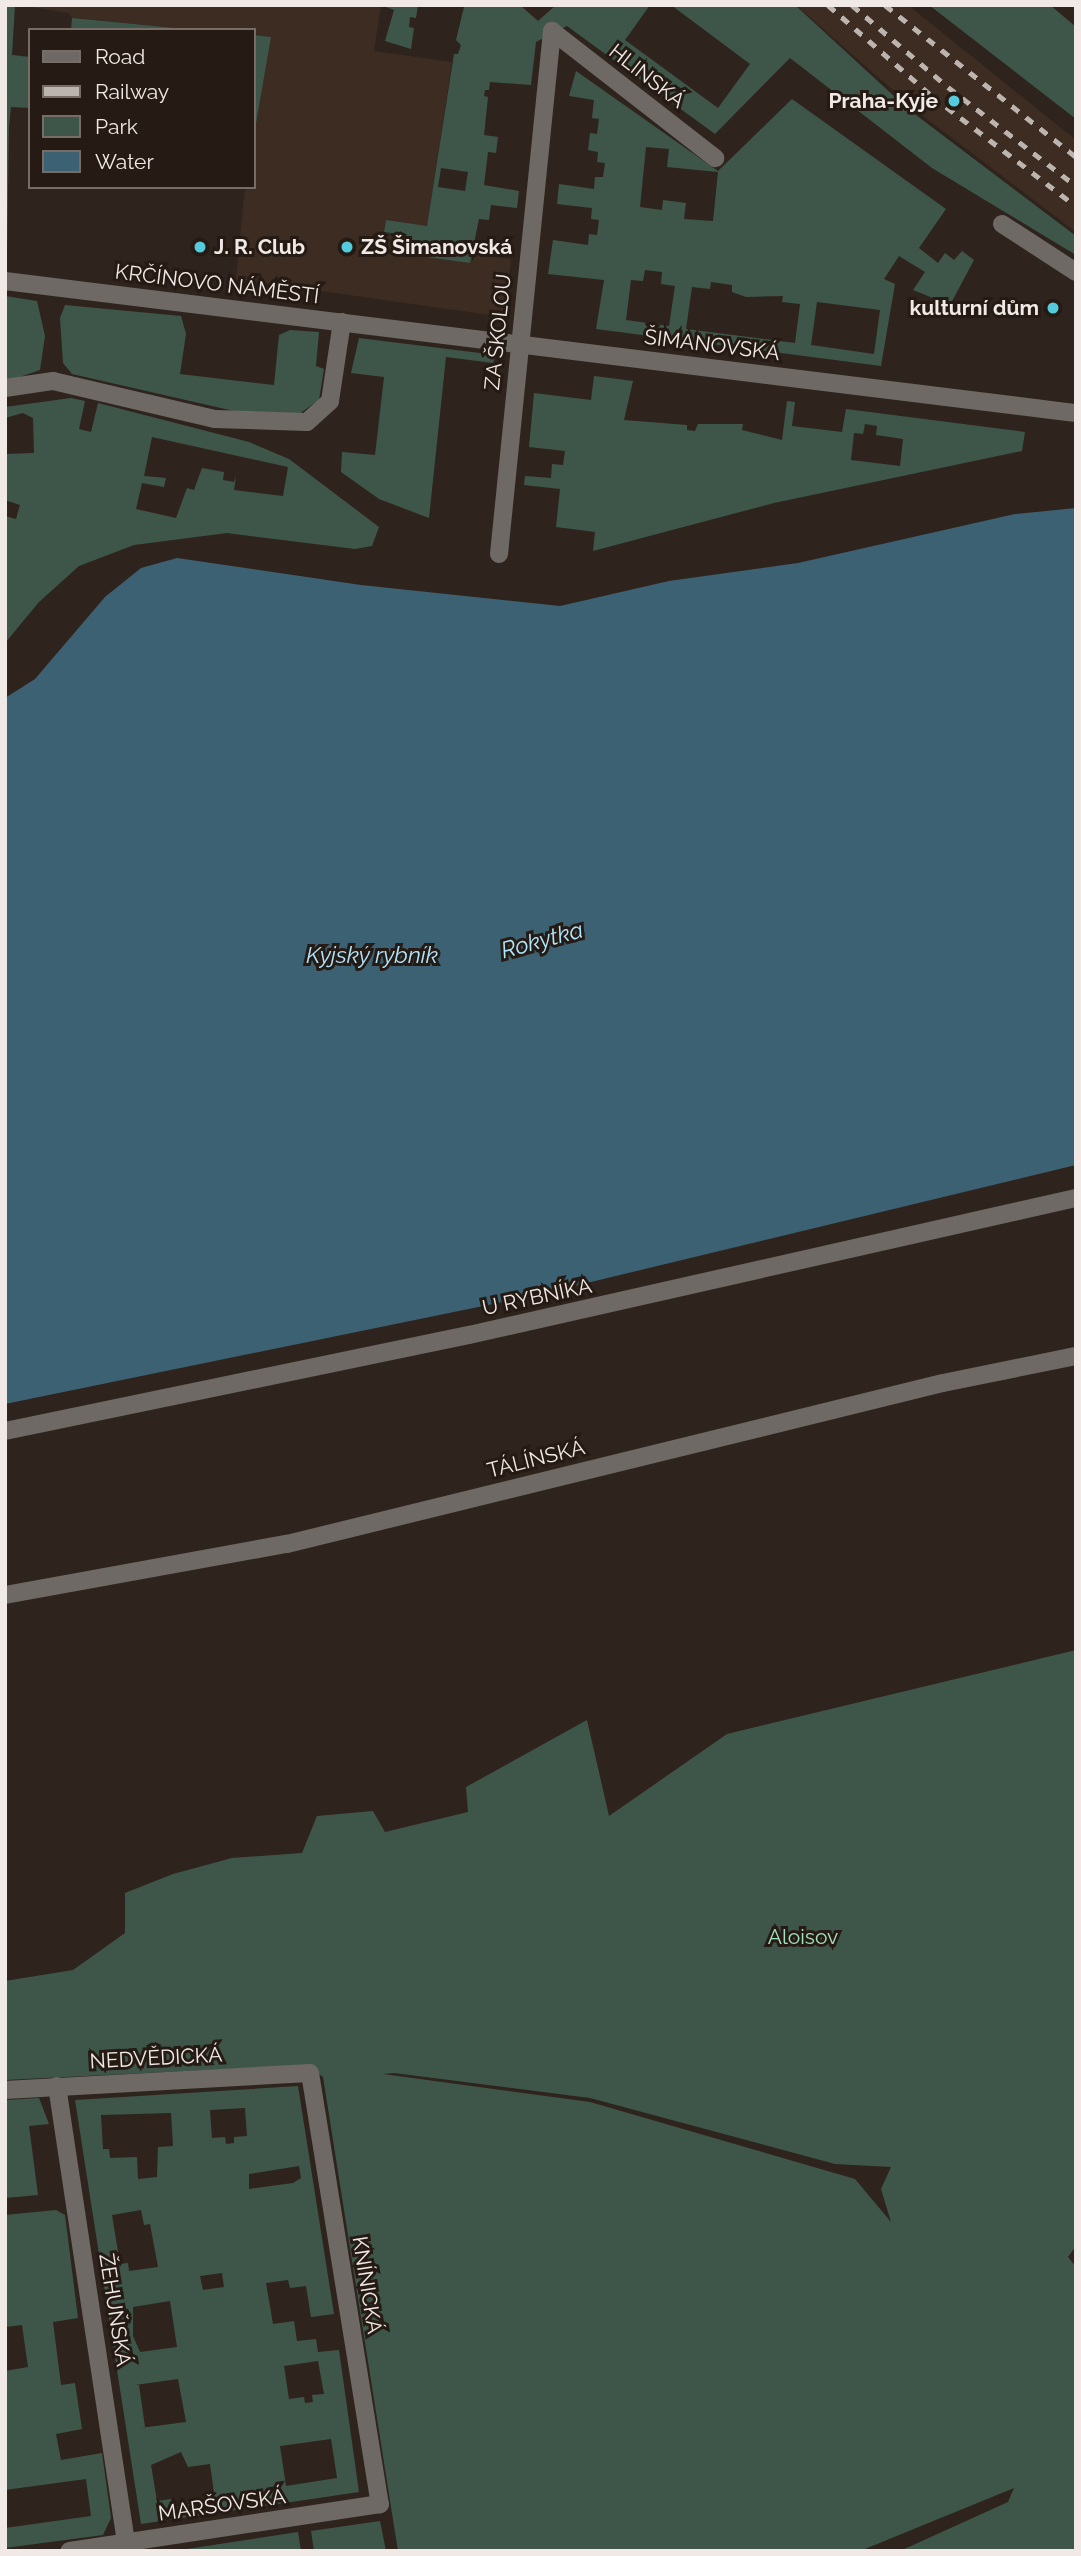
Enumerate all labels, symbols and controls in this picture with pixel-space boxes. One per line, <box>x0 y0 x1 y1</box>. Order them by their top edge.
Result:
legend <box>28 28 256 189</box>
street label: HLINSKÁ <box>604 38 690 114</box>
text: Road <box>95 44 145 69</box>
text: Railway <box>95 79 169 104</box>
place label: Praha-Kyje <box>828 88 938 114</box>
marker: Praha-Kyje <box>944 91 964 111</box>
text: Park <box>95 114 138 139</box>
text: Water <box>95 149 154 174</box>
place label: J. R. Club <box>214 234 305 260</box>
place label: ZŠ Šimanovská <box>361 234 512 260</box>
marker: J. R. Club <box>192 239 208 255</box>
marker: ZŠ Šimanovská <box>339 239 355 255</box>
street label: KRČÍNOVO NÁMĚSTÍ <box>114 259 320 309</box>
street label: ZA ŠKOLOU <box>479 272 517 392</box>
place label: kulturní dům <box>909 295 1039 321</box>
marker: kulturní dům <box>1045 300 1061 316</box>
street label: ŠIMANOVSKÁ <box>643 324 781 366</box>
water label: Rokytka <box>498 916 586 964</box>
water label: Kyjský rybník <box>306 941 438 969</box>
street label: U RYBNÍKA <box>480 1273 594 1321</box>
street label: TÁLÍNSKÁ <box>485 1435 587 1483</box>
park label: Aloisov <box>768 1924 838 1950</box>
street label: NEDVĚDICKÁ <box>89 2042 223 2074</box>
street label: KNÍNICKÁ <box>347 2234 387 2336</box>
street label: ŽEHUŇSKÁ <box>94 2252 136 2368</box>
street label: MARŠOVSKÁ <box>157 2484 287 2526</box>

